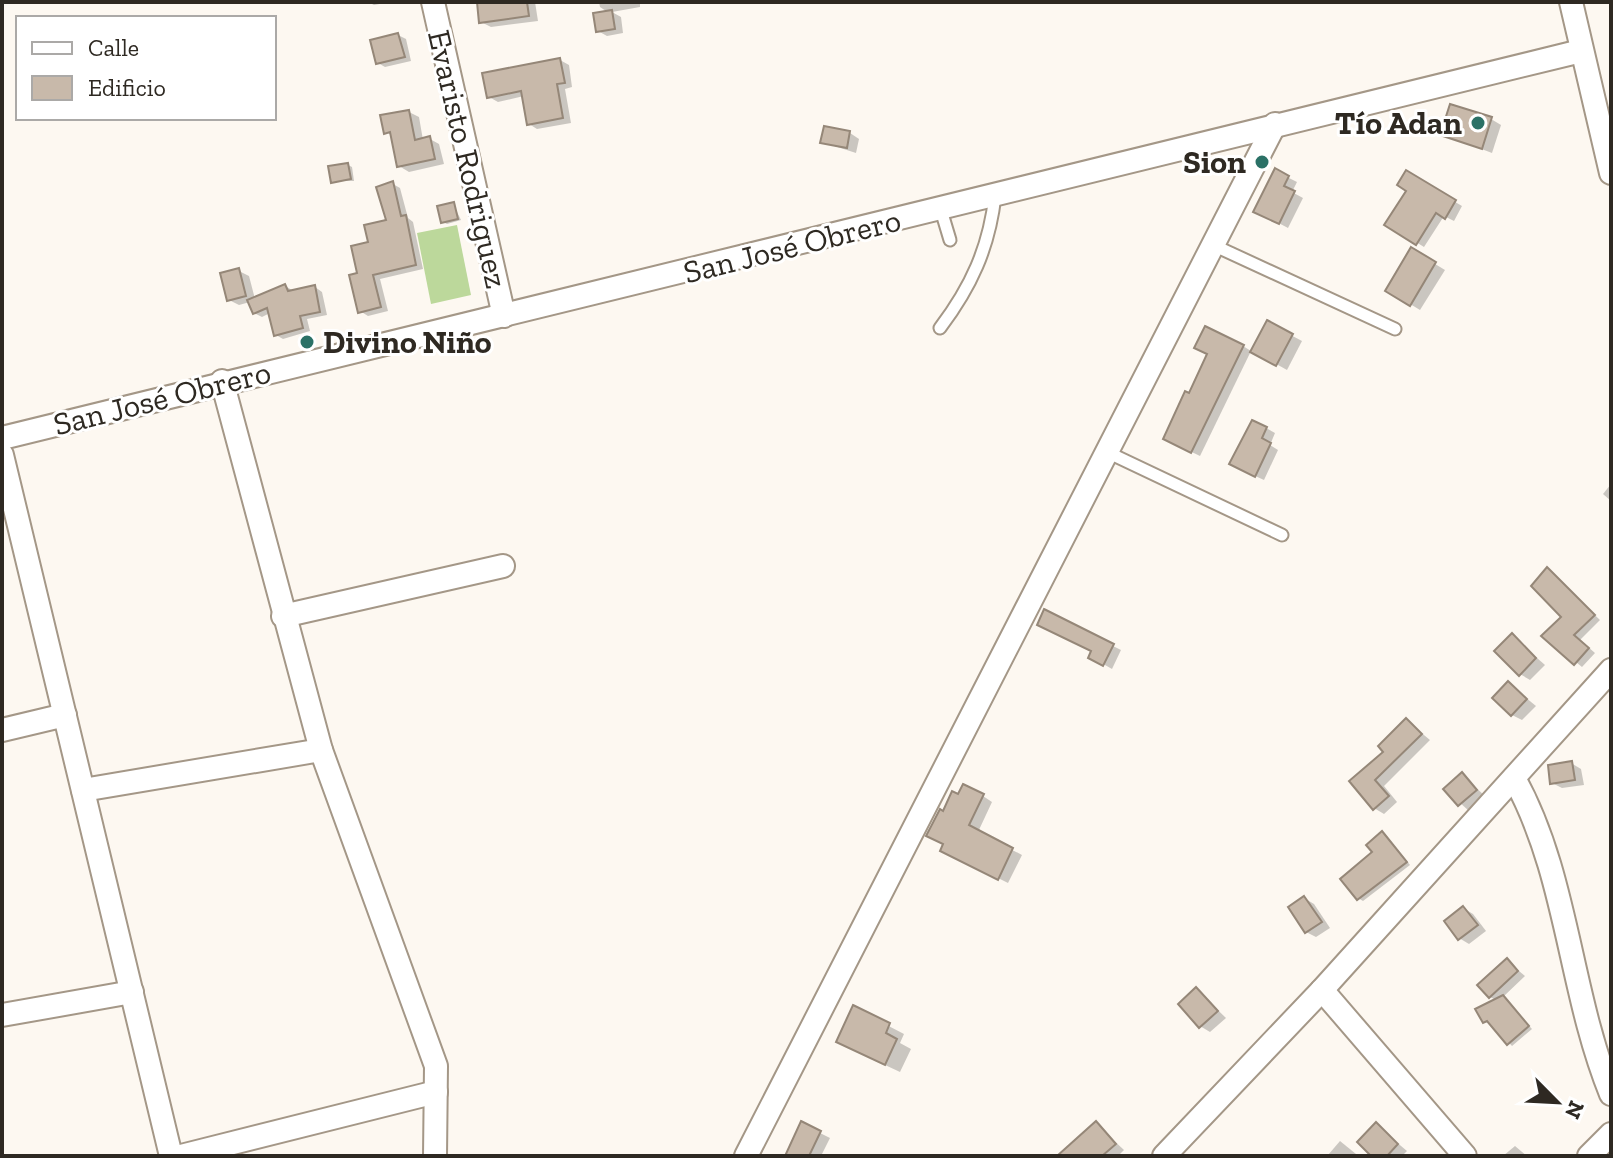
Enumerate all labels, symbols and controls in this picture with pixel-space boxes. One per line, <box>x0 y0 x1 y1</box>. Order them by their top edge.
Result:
legend <box>16 16 276 120</box>
street label: Evaristo Rodriguez <box>420 26 516 292</box>
text: Calle <box>88 33 139 62</box>
text: Edificio <box>88 73 166 102</box>
place label: Tío Adan <box>1335 104 1462 142</box>
marker: Tío Adan <box>1469 114 1487 132</box>
place label: Sion <box>1183 143 1246 181</box>
marker: Sion <box>1253 153 1271 171</box>
street label: San José Obrero <box>679 201 905 291</box>
place label: Divino Niño <box>323 323 492 361</box>
marker: Divino Niño <box>298 333 316 351</box>
street label: San José Obrero <box>49 353 275 443</box>
north arrow <box>1517 1062 1597 1142</box>
text: N <box>1559 1097 1591 1123</box>

